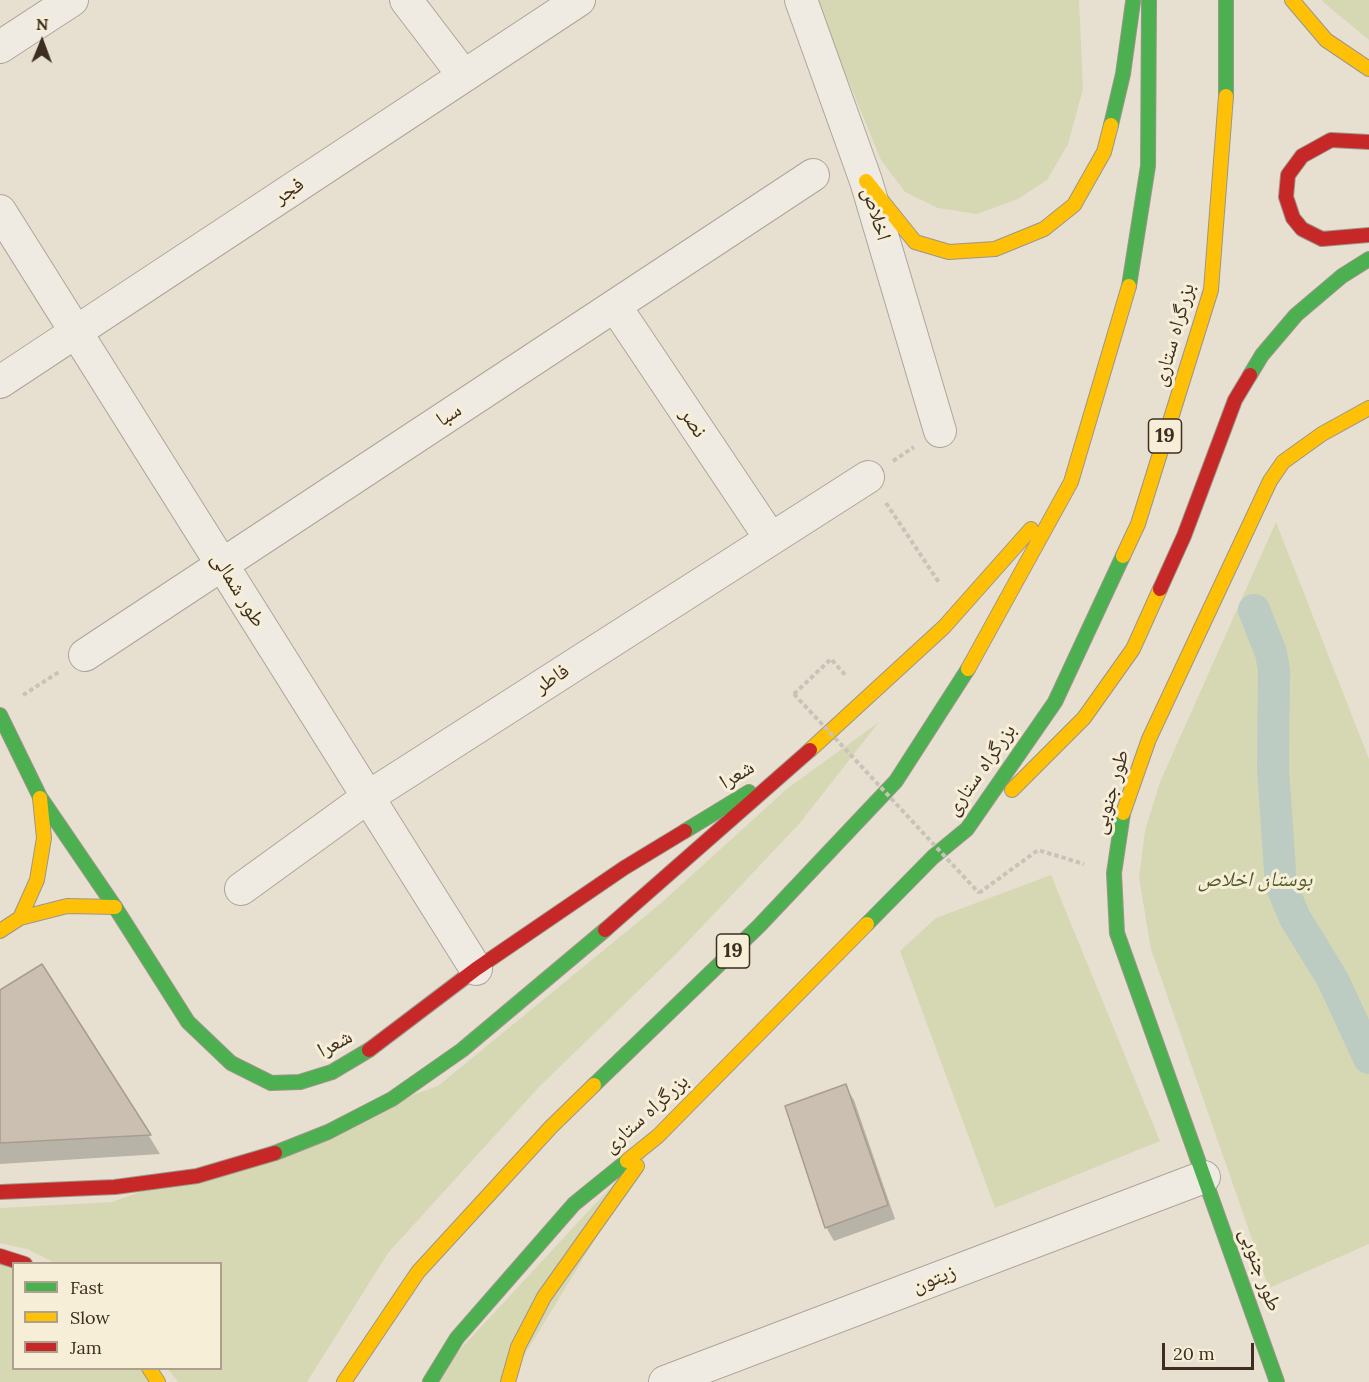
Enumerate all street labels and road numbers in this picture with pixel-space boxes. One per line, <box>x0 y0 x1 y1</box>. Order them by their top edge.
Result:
street label: فجر <box>269 172 309 210</box>
street label: اخلاص <box>856 184 896 244</box>
street label: بزرگراه ستاری <box>1147 280 1201 390</box>
street label: سبا <box>432 398 466 432</box>
street label: نصر <box>674 403 712 443</box>
road number: 19 <box>1148 419 1182 453</box>
street label: طور شمالی <box>205 548 271 632</box>
street label: فاطر <box>530 658 574 700</box>
street label: بزرگراه ستاری <box>940 719 1022 821</box>
street label: طور جنوبی <box>1087 747 1135 837</box>
street label: شعرا <box>715 755 759 795</box>
road number: 19 <box>716 934 750 968</box>
street label: شعرا <box>313 1024 357 1064</box>
street label: بزرگراه ستاری <box>598 1069 694 1159</box>
street label: طور جنوبی <box>1233 1225 1287 1315</box>
street label: زیتون <box>908 1259 960 1299</box>

